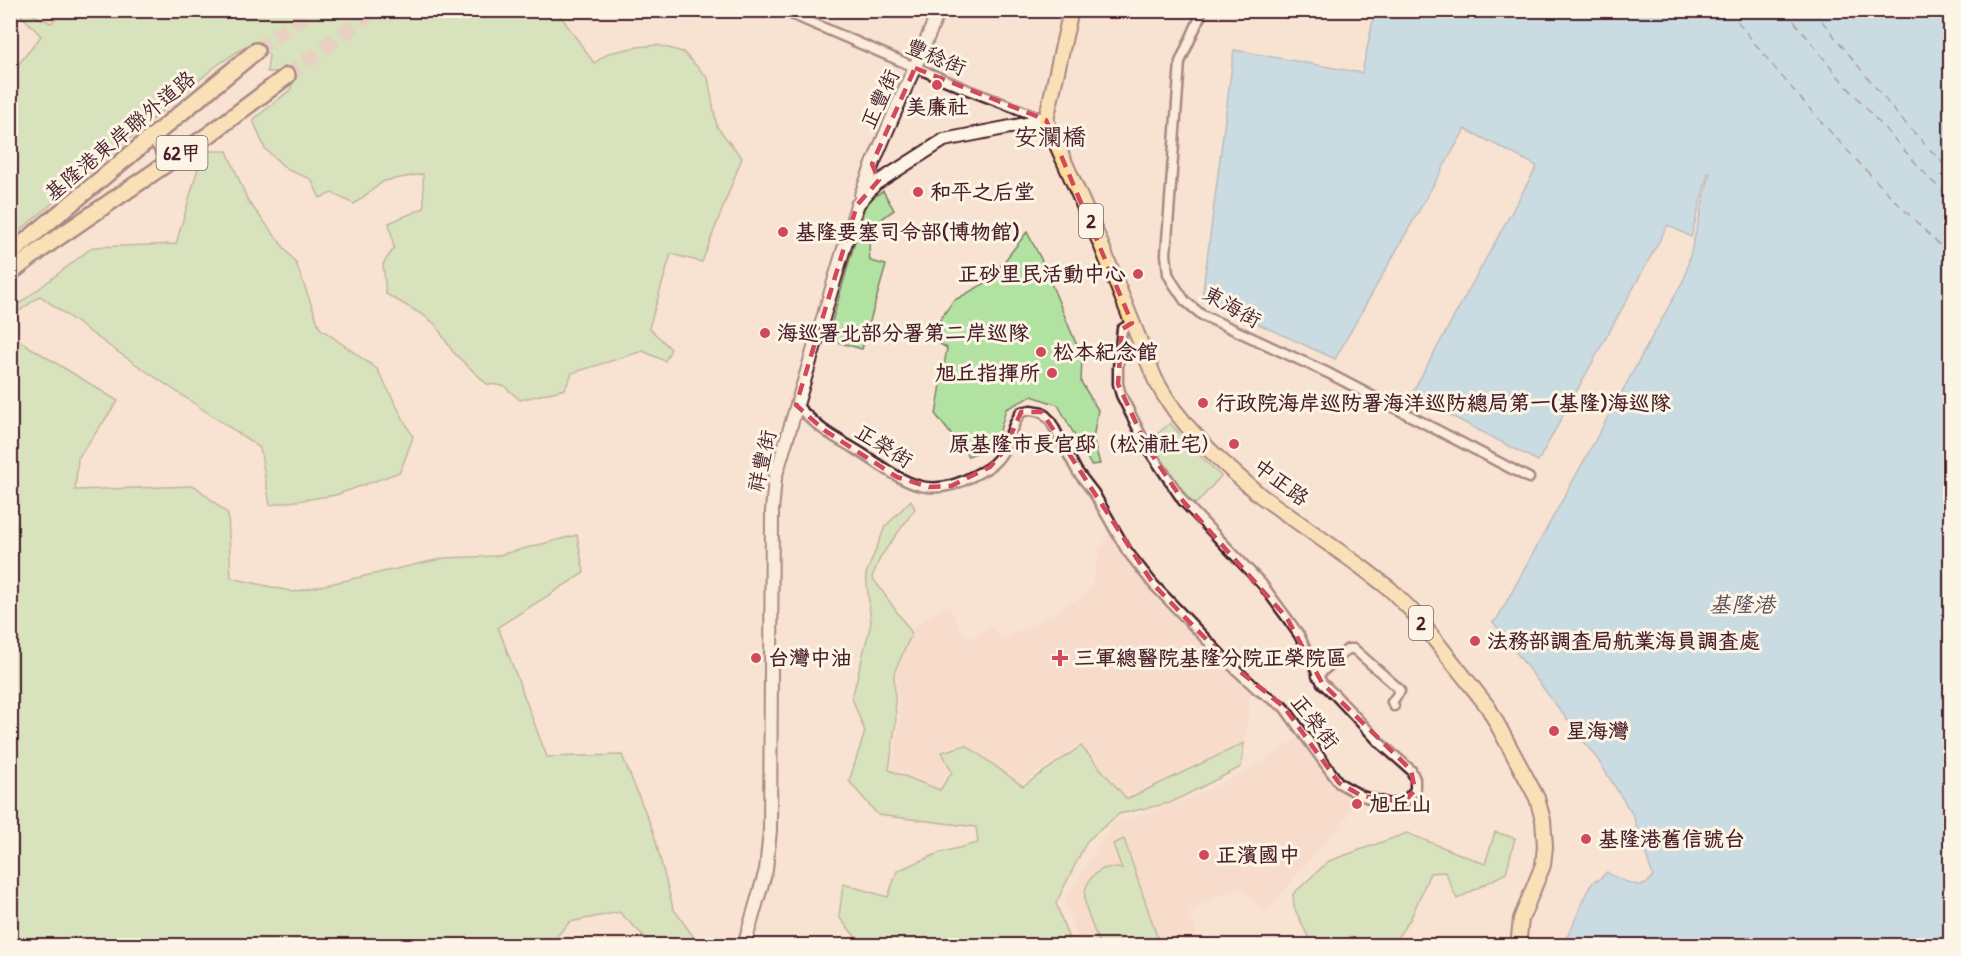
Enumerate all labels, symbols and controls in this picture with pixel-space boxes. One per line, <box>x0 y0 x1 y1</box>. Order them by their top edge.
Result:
street label: 豐稔街 <box>902 31 971 82</box>
street label: 基隆港東岸聯外道路 <box>38 64 201 207</box>
street label: 正豐街 <box>853 64 906 133</box>
marker: 美廉社 <box>930 78 944 92</box>
place label: 美廉社 <box>906 92 969 121</box>
district label: 安瀾橋 <box>1014 120 1086 152</box>
road number: 62甲 <box>156 136 207 170</box>
place label: 和平之后堂 <box>930 177 1035 206</box>
marker: 和平之后堂 <box>911 185 925 199</box>
road number: 2 <box>1079 204 1103 238</box>
place label: 基隆要塞司令部(博物館) <box>795 217 1020 246</box>
marker: 基隆要塞司令部(博物館) <box>776 225 790 239</box>
place label: 正砂里民活動中心 <box>958 259 1126 288</box>
marker: 正砂里民活動中心 <box>1131 267 1145 281</box>
street label: 東海街 <box>1198 279 1267 335</box>
place label: 海巡署北部分署第二岸巡隊 <box>777 318 1029 347</box>
marker: 海巡署北部分署第二岸巡隊 <box>758 326 772 340</box>
place label: 松本紀念館 <box>1053 337 1158 366</box>
marker: 松本紀念館 <box>1034 345 1048 359</box>
place label: 旭丘指揮所 <box>935 358 1040 387</box>
marker: 旭丘指揮所 <box>1045 366 1059 380</box>
place label: 行政院海岸巡防署海洋巡防總局第一(基隆)海巡隊 <box>1215 388 1671 417</box>
marker: 行政院海岸巡防署海洋巡防總局第一(基隆)海巡隊 <box>1196 396 1210 410</box>
street label: 正榮街 <box>850 417 919 475</box>
street label: 祥豐街 <box>740 427 783 495</box>
place label: 原基隆市長官邸（松浦社宅） <box>949 429 1222 458</box>
marker: 原基隆市長官邸（松浦社宅） <box>1227 437 1241 451</box>
street label: 中正路 <box>1247 451 1315 512</box>
water label: 基隆港 <box>1709 589 1777 619</box>
road number: 2 <box>1409 606 1433 640</box>
place label: 法務部調查局航業海員調查處 <box>1487 626 1760 655</box>
marker: 法務部調查局航業海員調查處 <box>1468 634 1482 648</box>
place label: 台灣中油 <box>768 643 852 672</box>
place label: 三軍總醫院基隆分院正榮院區 <box>1074 643 1347 672</box>
marker: 三軍總醫院基隆分院正榮院區 <box>1051 649 1069 667</box>
marker: 台灣中油 <box>749 651 763 665</box>
street label: 正榮街 <box>1285 688 1346 755</box>
place label: 星海灣 <box>1566 716 1629 745</box>
marker: 星海灣 <box>1547 724 1561 738</box>
place label: 旭丘山 <box>1369 789 1432 818</box>
marker: 旭丘山 <box>1350 797 1364 811</box>
place label: 基隆港舊信號台 <box>1598 824 1745 853</box>
marker: 基隆港舊信號台 <box>1579 832 1593 846</box>
place label: 正濱國中 <box>1216 840 1300 869</box>
marker: 正濱國中 <box>1197 848 1211 862</box>

